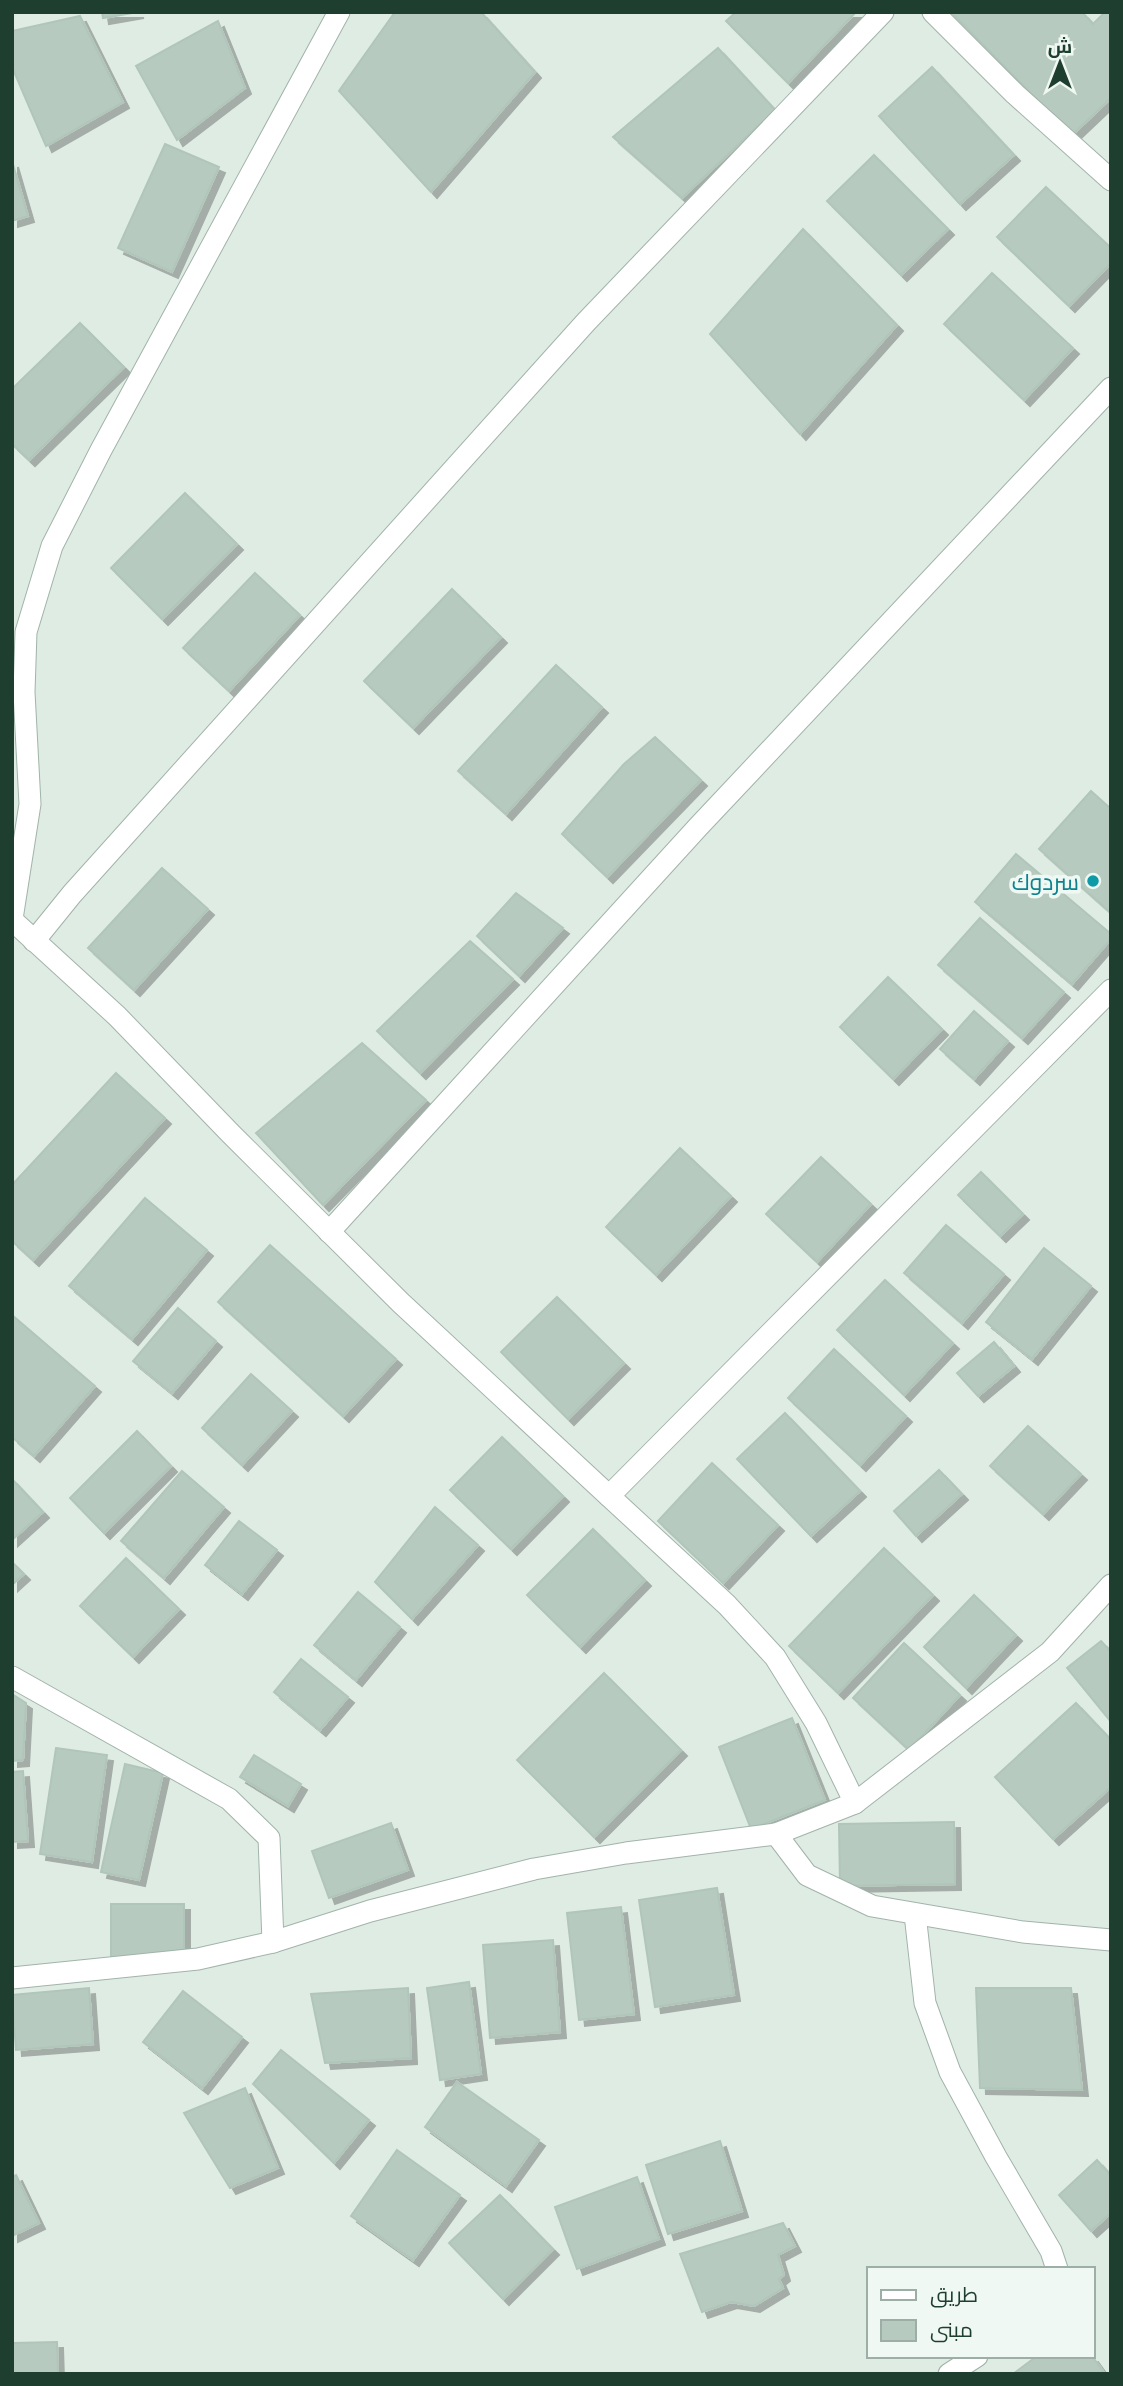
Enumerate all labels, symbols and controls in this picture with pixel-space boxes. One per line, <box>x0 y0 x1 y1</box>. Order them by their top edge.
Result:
north arrow <box>1025 28 1095 98</box>
text: ش <box>1048 34 1072 58</box>
place label: سردوك <box>1012 867 1079 895</box>
marker: سردوك <box>1085 873 1101 889</box>
legend <box>867 2267 1095 2358</box>
text: طريق <box>930 2281 978 2308</box>
text: مبنى <box>930 2316 973 2343</box>

